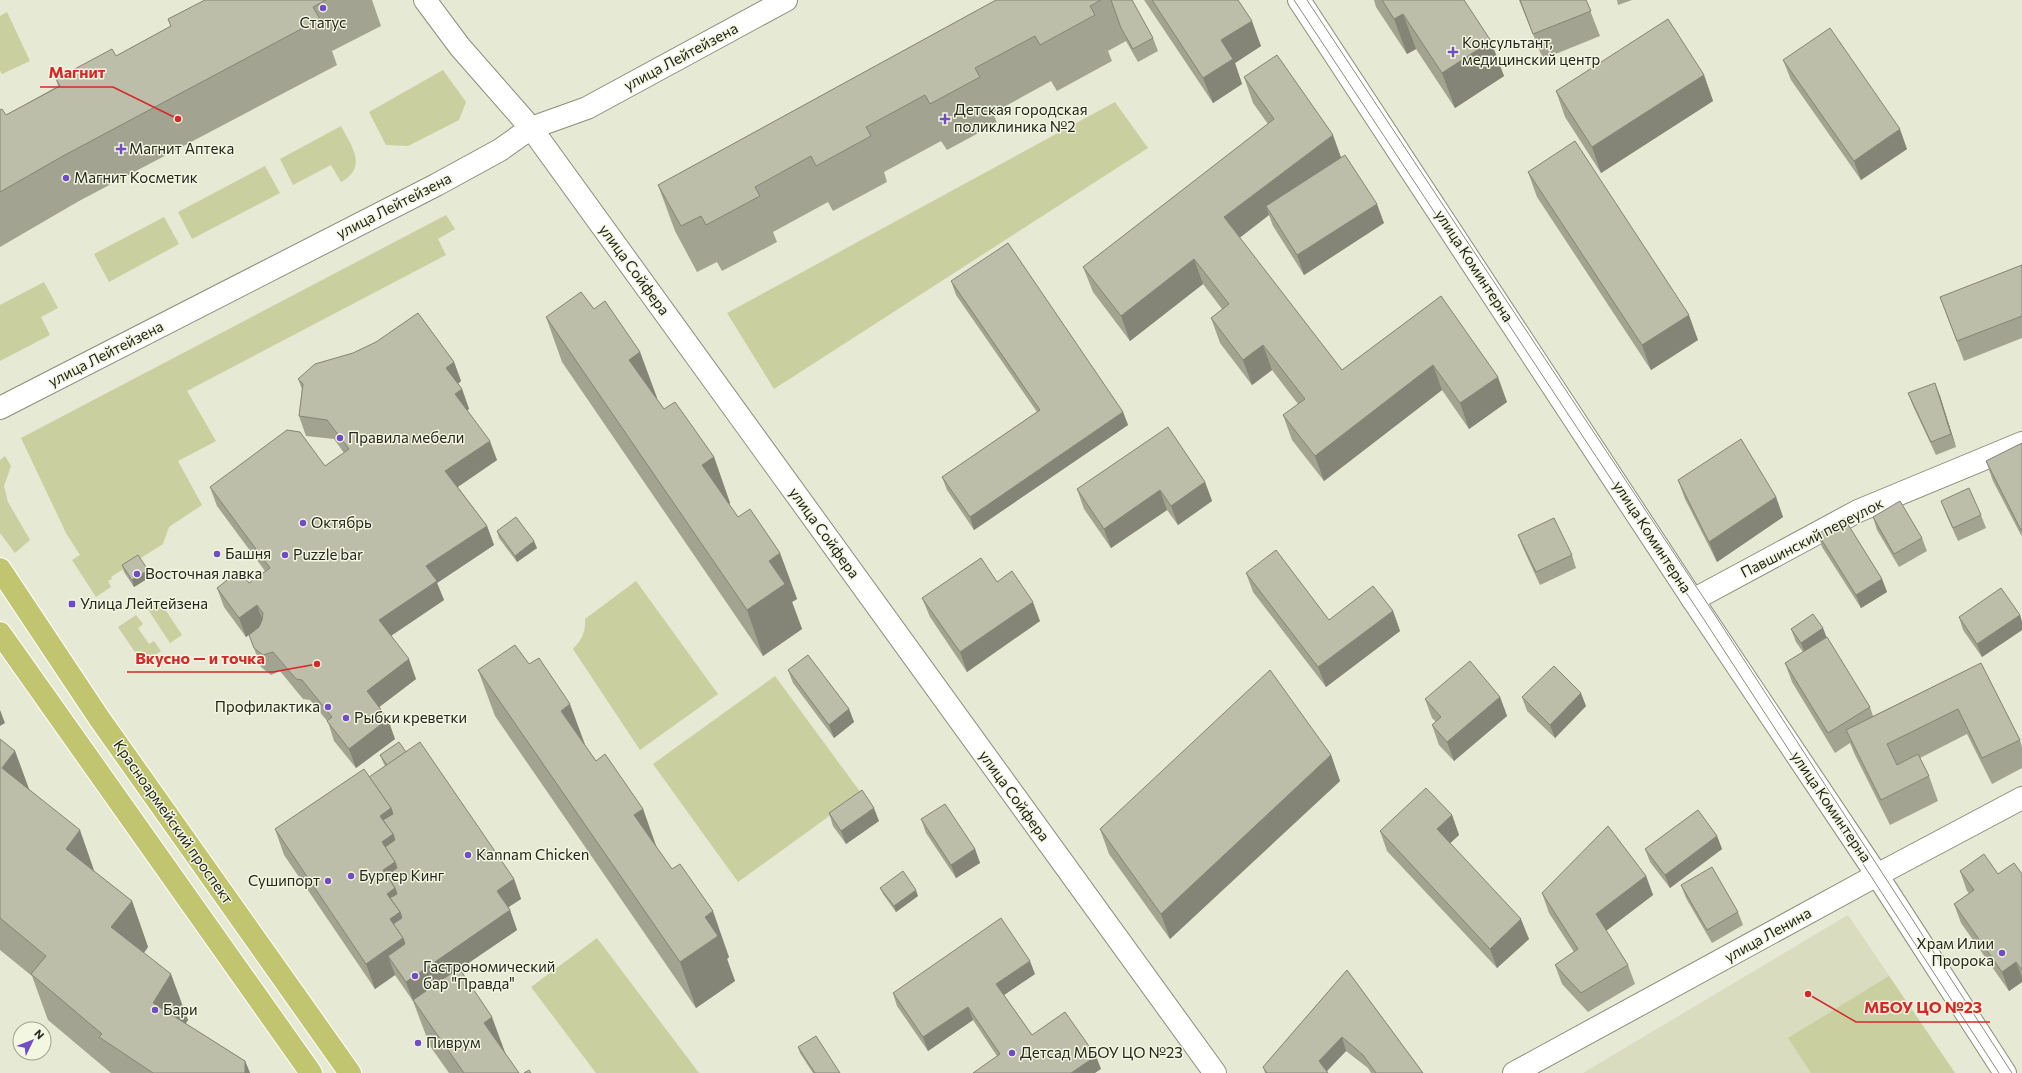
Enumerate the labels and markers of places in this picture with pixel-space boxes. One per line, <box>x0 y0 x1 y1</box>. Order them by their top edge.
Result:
marker: Статус <box>318 3 328 13</box>
place label: Статус <box>300 13 346 31</box>
place label: Консультант, медицинский центр <box>1462 33 1600 68</box>
marker: Консультант, медицинский центр <box>1447 46 1459 58</box>
callout: Магнит <box>40 59 113 87</box>
place label: Детская городская поликлиника №2 <box>954 100 1088 135</box>
marker: Детская городская поликлиника №2 <box>939 113 951 125</box>
place label: Магнит Аптека <box>129 139 234 157</box>
marker: Магнит Аптека <box>116 144 126 154</box>
place label: Магнит Косметик <box>74 168 198 186</box>
marker: Магнит Косметик <box>61 173 71 183</box>
place label: Правила мебели <box>348 428 464 446</box>
marker: Правила мебели <box>335 433 345 443</box>
place label: Октябрь <box>311 513 372 531</box>
marker: Октябрь <box>298 518 308 528</box>
place label: Башня <box>225 544 271 562</box>
place label: Puzzle bar <box>293 545 363 563</box>
marker: Башня <box>212 549 222 559</box>
marker: Puzzle bar <box>280 550 290 560</box>
place label: Восточная лавка <box>145 564 262 582</box>
marker: Восточная лавка <box>132 569 142 579</box>
place label: Улица Лейтейзена <box>80 594 208 612</box>
marker: Улица Лейтейзена <box>67 599 77 609</box>
callout: Вкусно — и точка <box>127 644 273 672</box>
place label: Профилактика <box>215 697 320 715</box>
marker: Профилактика <box>323 702 333 712</box>
place label: Рыбки креветки <box>354 708 467 726</box>
marker: Рыбки креветки <box>341 713 351 723</box>
place label: Kannam Chicken <box>476 845 589 863</box>
marker: Kannam Chicken <box>463 850 473 860</box>
place label: Бургер Кинг <box>359 866 445 884</box>
place label: Сушипорт <box>248 871 320 889</box>
marker: Бургер Кинг <box>346 871 356 881</box>
marker: Сушипорт <box>323 876 333 886</box>
place label: Храм Илии Пророка <box>1917 934 1994 969</box>
marker: Храм Илии Пророка <box>1997 948 2007 958</box>
place label: Гастрономический бар "Правда" <box>423 957 555 992</box>
marker: Гастрономический бар "Правда" <box>410 971 420 981</box>
callout: МБОУ ЦО №23 <box>1856 994 1990 1022</box>
place label: Бари <box>163 1000 198 1018</box>
marker: Бари <box>150 1005 160 1015</box>
place label: Пиврум <box>426 1033 481 1051</box>
marker: Пиврум <box>413 1038 423 1048</box>
place label: Детсад МБОУ ЦО №23 <box>1020 1043 1183 1061</box>
marker: Детсад МБОУ ЦО №23 <box>1007 1048 1017 1058</box>

